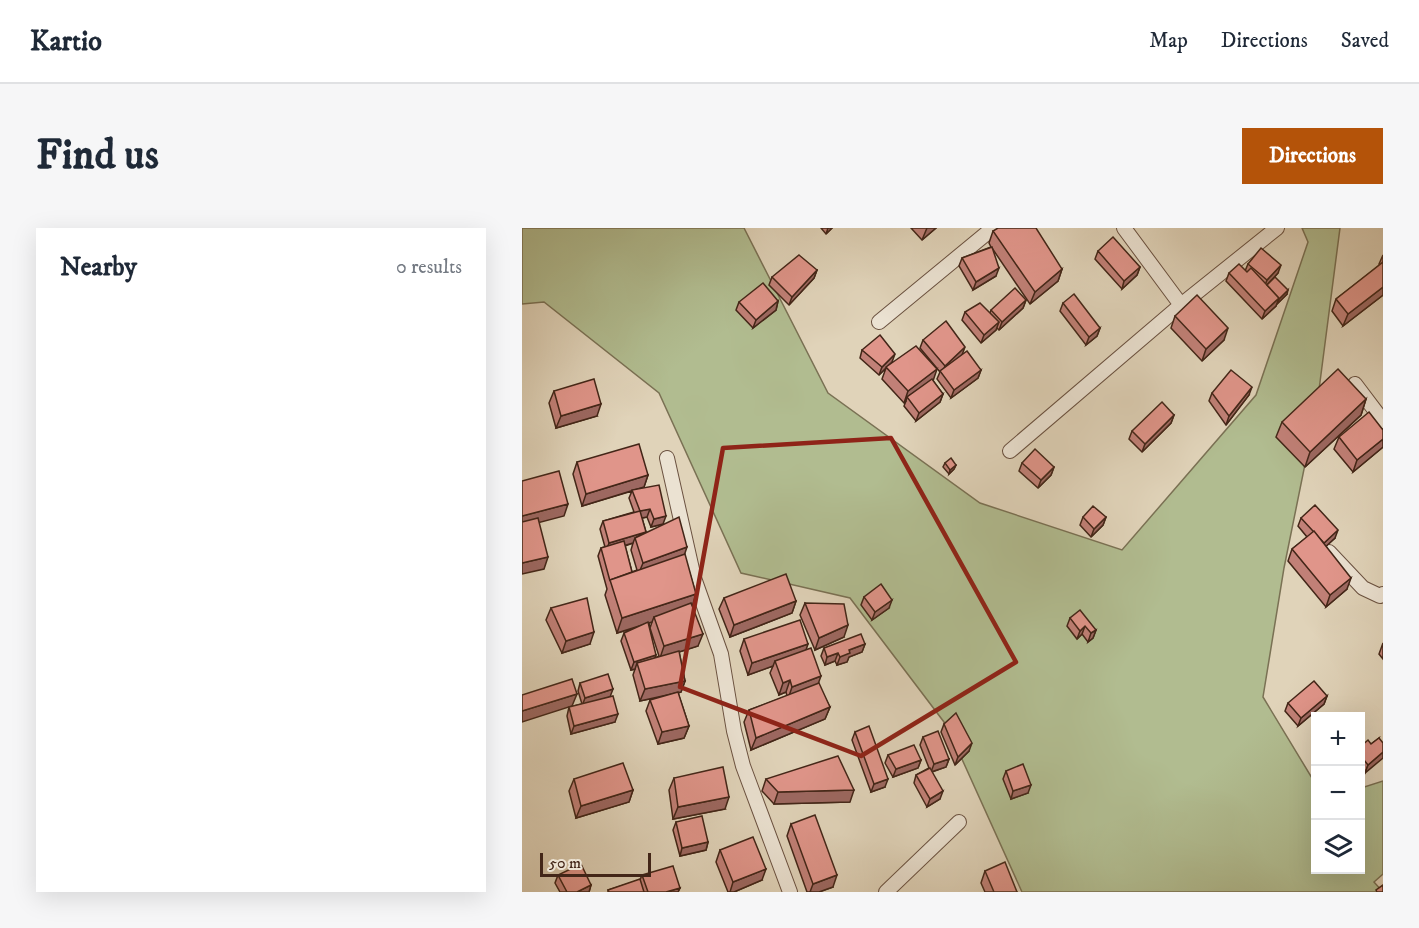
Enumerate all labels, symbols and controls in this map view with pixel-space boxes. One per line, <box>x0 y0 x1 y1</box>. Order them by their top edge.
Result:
text: Kartio <box>30 24 102 59</box>
text: Map <box>1149 28 1188 54</box>
text: Directions <box>1221 28 1308 54</box>
text: Saved <box>1341 28 1389 54</box>
button: Directions <box>1242 128 1383 184</box>
text: Find us <box>36 130 159 182</box>
text: Nearby <box>60 251 137 284</box>
text: 0 results <box>396 255 462 280</box>
map controls <box>1311 712 1365 874</box>
button: + <box>1311 712 1365 766</box>
button: − <box>1311 766 1365 820</box>
button: layers <box>1311 820 1365 874</box>
scale bar <box>540 850 651 878</box>
text: 50 m <box>549 853 581 873</box>

